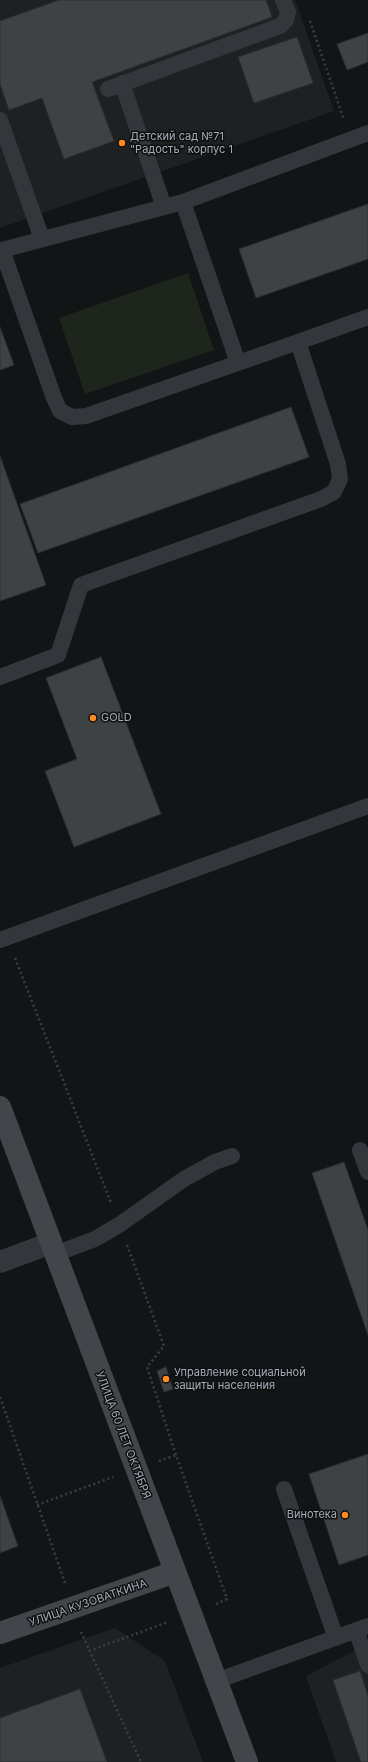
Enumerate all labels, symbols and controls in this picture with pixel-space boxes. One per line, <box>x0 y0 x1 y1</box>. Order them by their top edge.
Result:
place label: Детский сад №71 "Радость" корпус 1 <box>130 130 233 156</box>
marker: Детский сад №71 "Радость" корпус 1 <box>117 138 127 148</box>
place label: GOLD <box>101 711 132 725</box>
marker: GOLD <box>88 713 98 723</box>
place label: Управление социальной защиты населения <box>174 1366 306 1392</box>
street label: УЛИЦА 60 ЛЕТ ОКТЯБРЯ <box>93 1370 153 1500</box>
marker: Управление социальной защиты населения <box>161 1374 171 1384</box>
place label: Винотека <box>287 1508 337 1522</box>
marker: Винотека <box>340 1510 350 1520</box>
street label: УЛИЦА КУЗОВАТКИНА <box>27 1577 149 1629</box>

